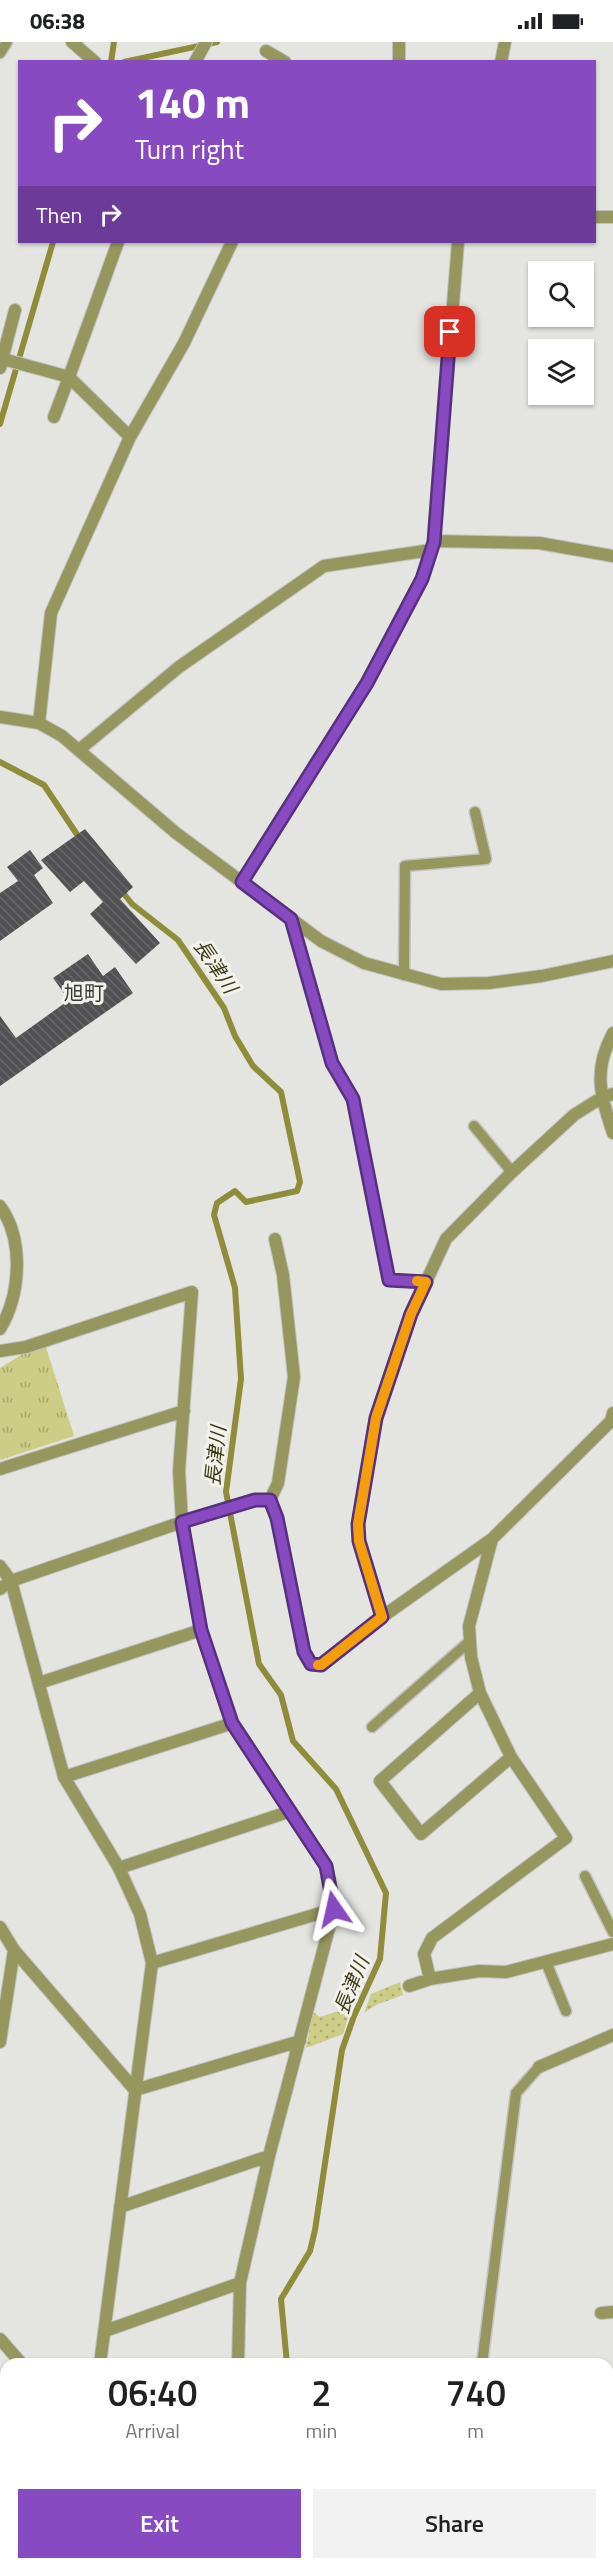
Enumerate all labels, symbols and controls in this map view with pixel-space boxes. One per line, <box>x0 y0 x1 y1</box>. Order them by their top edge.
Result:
text: 06:38 <box>30 4 85 38</box>
text: 140 m <box>135 70 250 134</box>
icon: right <box>36 84 114 162</box>
text: Turn right <box>135 128 244 169</box>
text: Then <box>36 198 82 232</box>
icon: right <box>94 198 127 231</box>
map controls <box>528 261 594 405</box>
button: search <box>528 261 594 327</box>
pin <box>424 306 475 357</box>
icon: arrive <box>433 315 466 348</box>
button: layers <box>528 339 594 405</box>
water label: 長津川 <box>186 932 247 1001</box>
district label: 旭町 <box>64 977 104 1008</box>
water label: 長津川 <box>196 1423 234 1487</box>
position arrow <box>302 1877 366 1941</box>
water label: 長津川 <box>325 1950 377 2019</box>
text: 06:40 <box>108 2365 197 2420</box>
text: 2 <box>311 2365 331 2420</box>
text: 740 <box>445 2365 506 2420</box>
text: Arrival <box>126 2415 180 2446</box>
text: min <box>305 2415 337 2446</box>
text: m <box>467 2415 484 2446</box>
button: Exit <box>18 2489 301 2558</box>
button: Share <box>313 2489 596 2558</box>

